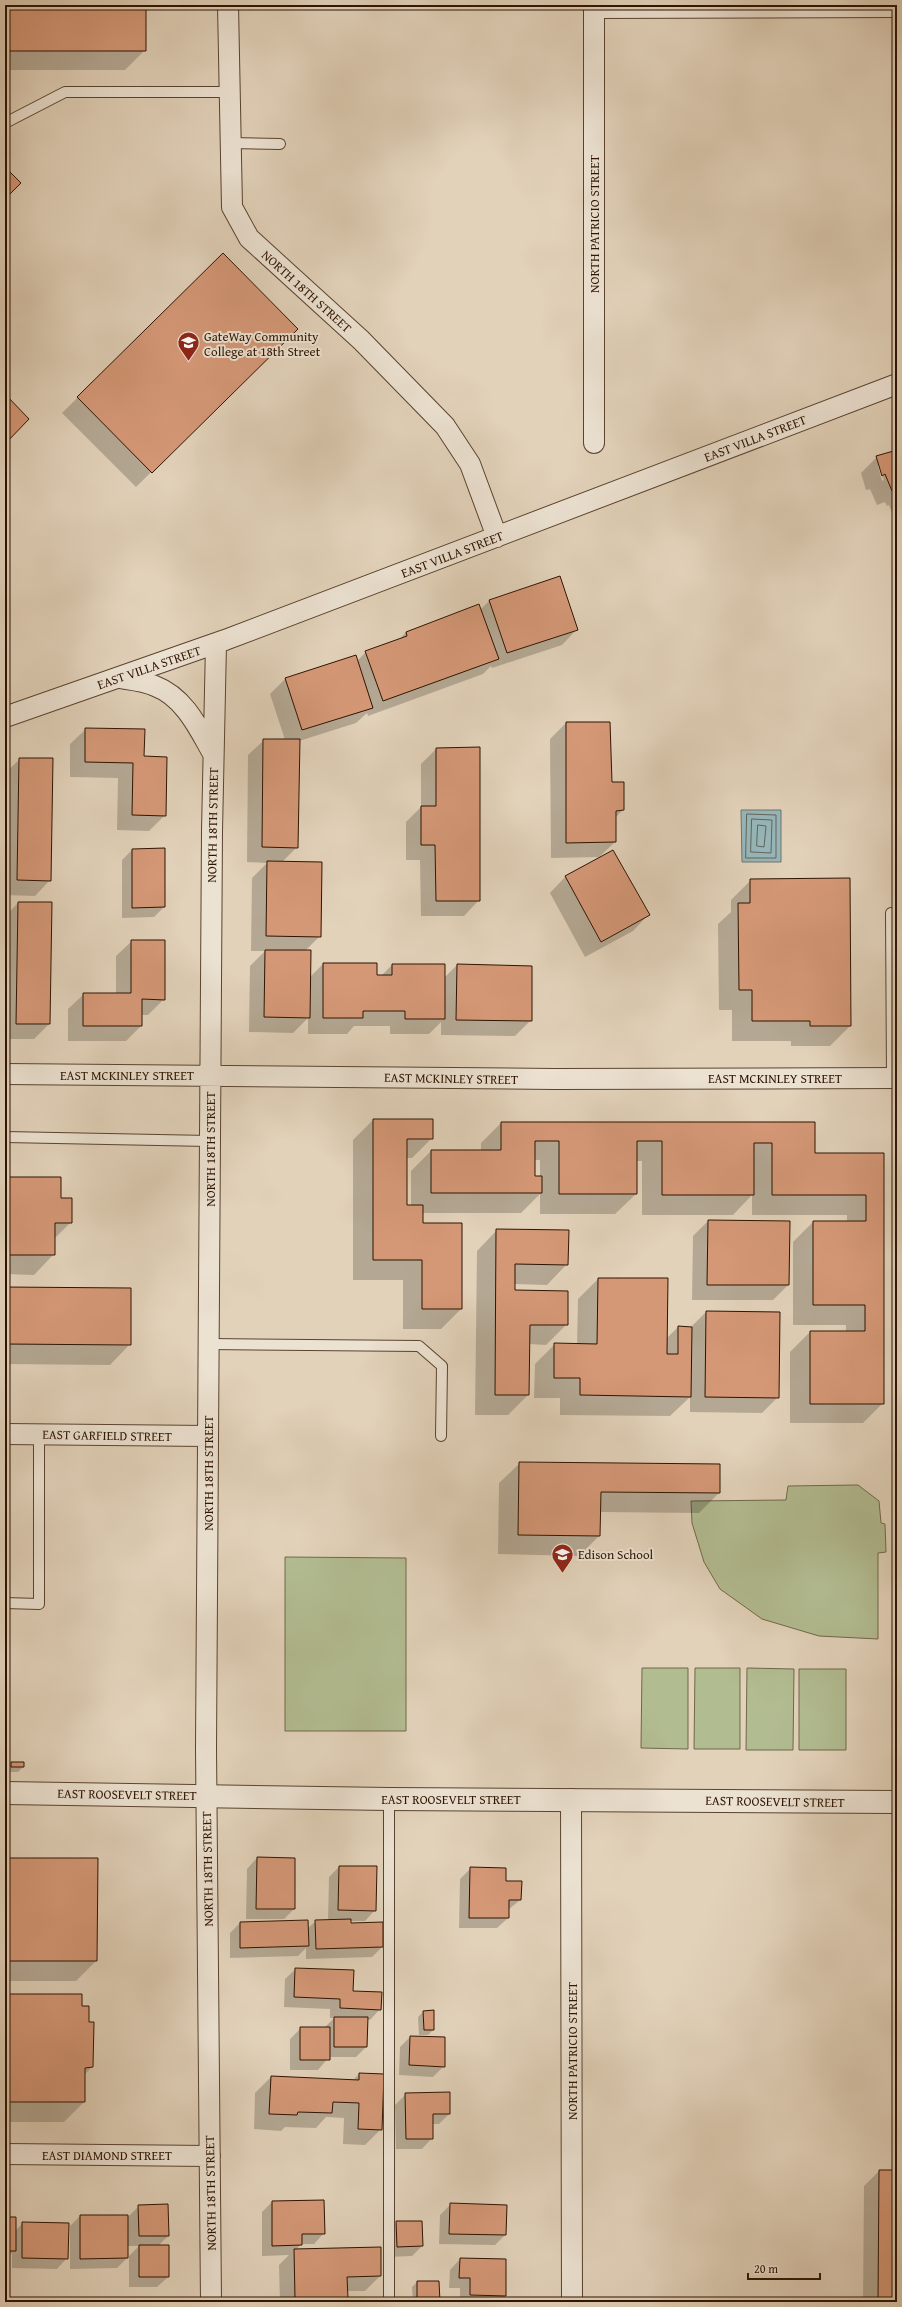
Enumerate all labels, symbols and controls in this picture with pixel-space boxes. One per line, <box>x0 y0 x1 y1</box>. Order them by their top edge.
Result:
street label: NORTH PATRICIO STREET <box>585 154 604 293</box>
street label: NORTH 18TH STREET <box>257 246 356 337</box>
place label: GateWay Community College at 18th Street <box>204 327 321 361</box>
school or university icon: GateWay Community College at 18th Street <box>175 330 201 363</box>
street label: EAST VILLA STREET <box>701 410 810 467</box>
street label: EAST VILLA STREET <box>398 526 507 583</box>
street label: EAST VILLA STREET <box>95 641 204 694</box>
street label: NORTH 18TH STREET <box>202 767 223 883</box>
street label: EAST MCKINLEY STREET <box>60 1066 195 1085</box>
street label: EAST MCKINLEY STREET <box>384 1068 519 1089</box>
street label: EAST MCKINLEY STREET <box>708 1069 843 1088</box>
street label: NORTH 18TH STREET <box>201 1091 220 1207</box>
street label: NORTH 18TH STREET <box>199 1415 218 1531</box>
street label: EAST GARFIELD STREET <box>42 1425 173 1446</box>
school or university icon: Edison School <box>550 1541 576 1574</box>
place label: Edison School <box>578 1545 654 1564</box>
street label: EAST ROOSEVELT STREET <box>57 1784 198 1805</box>
street label: EAST ROOSEVELT STREET <box>381 1790 521 1809</box>
street label: EAST ROOSEVELT STREET <box>705 1791 846 1812</box>
street label: NORTH 18TH STREET <box>197 1810 218 1927</box>
street label: NORTH PATRICIO STREET <box>563 1981 582 2120</box>
street label: NORTH 18TH STREET <box>200 2134 221 2251</box>
street label: EAST DIAMOND STREET <box>42 2146 173 2165</box>
scale bar <box>748 2255 820 2281</box>
text: 20 m <box>754 2260 778 2277</box>

